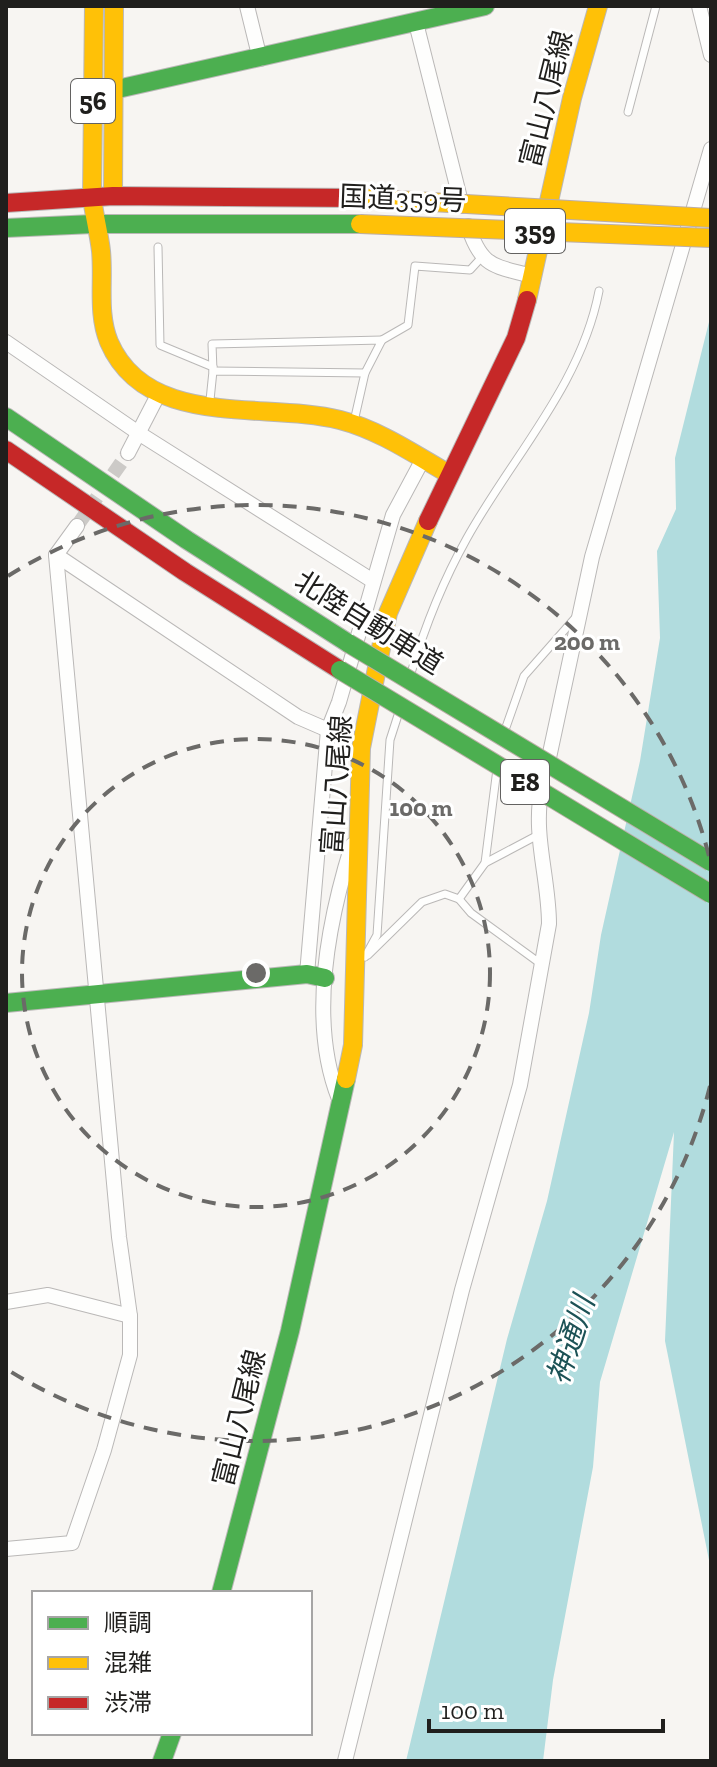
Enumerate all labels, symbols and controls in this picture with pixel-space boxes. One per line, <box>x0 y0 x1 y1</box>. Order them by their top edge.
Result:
street label: 富山八尾線 <box>514 27 579 171</box>
road number: 56 <box>71 79 115 123</box>
street label: 国道359号 <box>339 180 467 217</box>
road number: 359 <box>505 209 565 253</box>
street label: 北陸自動車道 <box>289 564 449 681</box>
text: 200 m <box>554 627 620 656</box>
street label: 富山八尾線 <box>315 714 358 856</box>
road number: E8 <box>501 760 549 804</box>
text: 100 m <box>390 793 452 822</box>
centre of rings <box>242 959 270 987</box>
water label: 神通川 <box>540 1289 603 1388</box>
street label: 富山八尾線 <box>207 1346 272 1490</box>
legend <box>32 1591 312 1735</box>
text: 順調 <box>104 1608 152 1637</box>
text: 混雑 <box>104 1648 152 1677</box>
scale bar <box>429 1683 663 1733</box>
text: 渋滞 <box>104 1688 152 1717</box>
text: 100 m <box>441 1696 504 1725</box>

